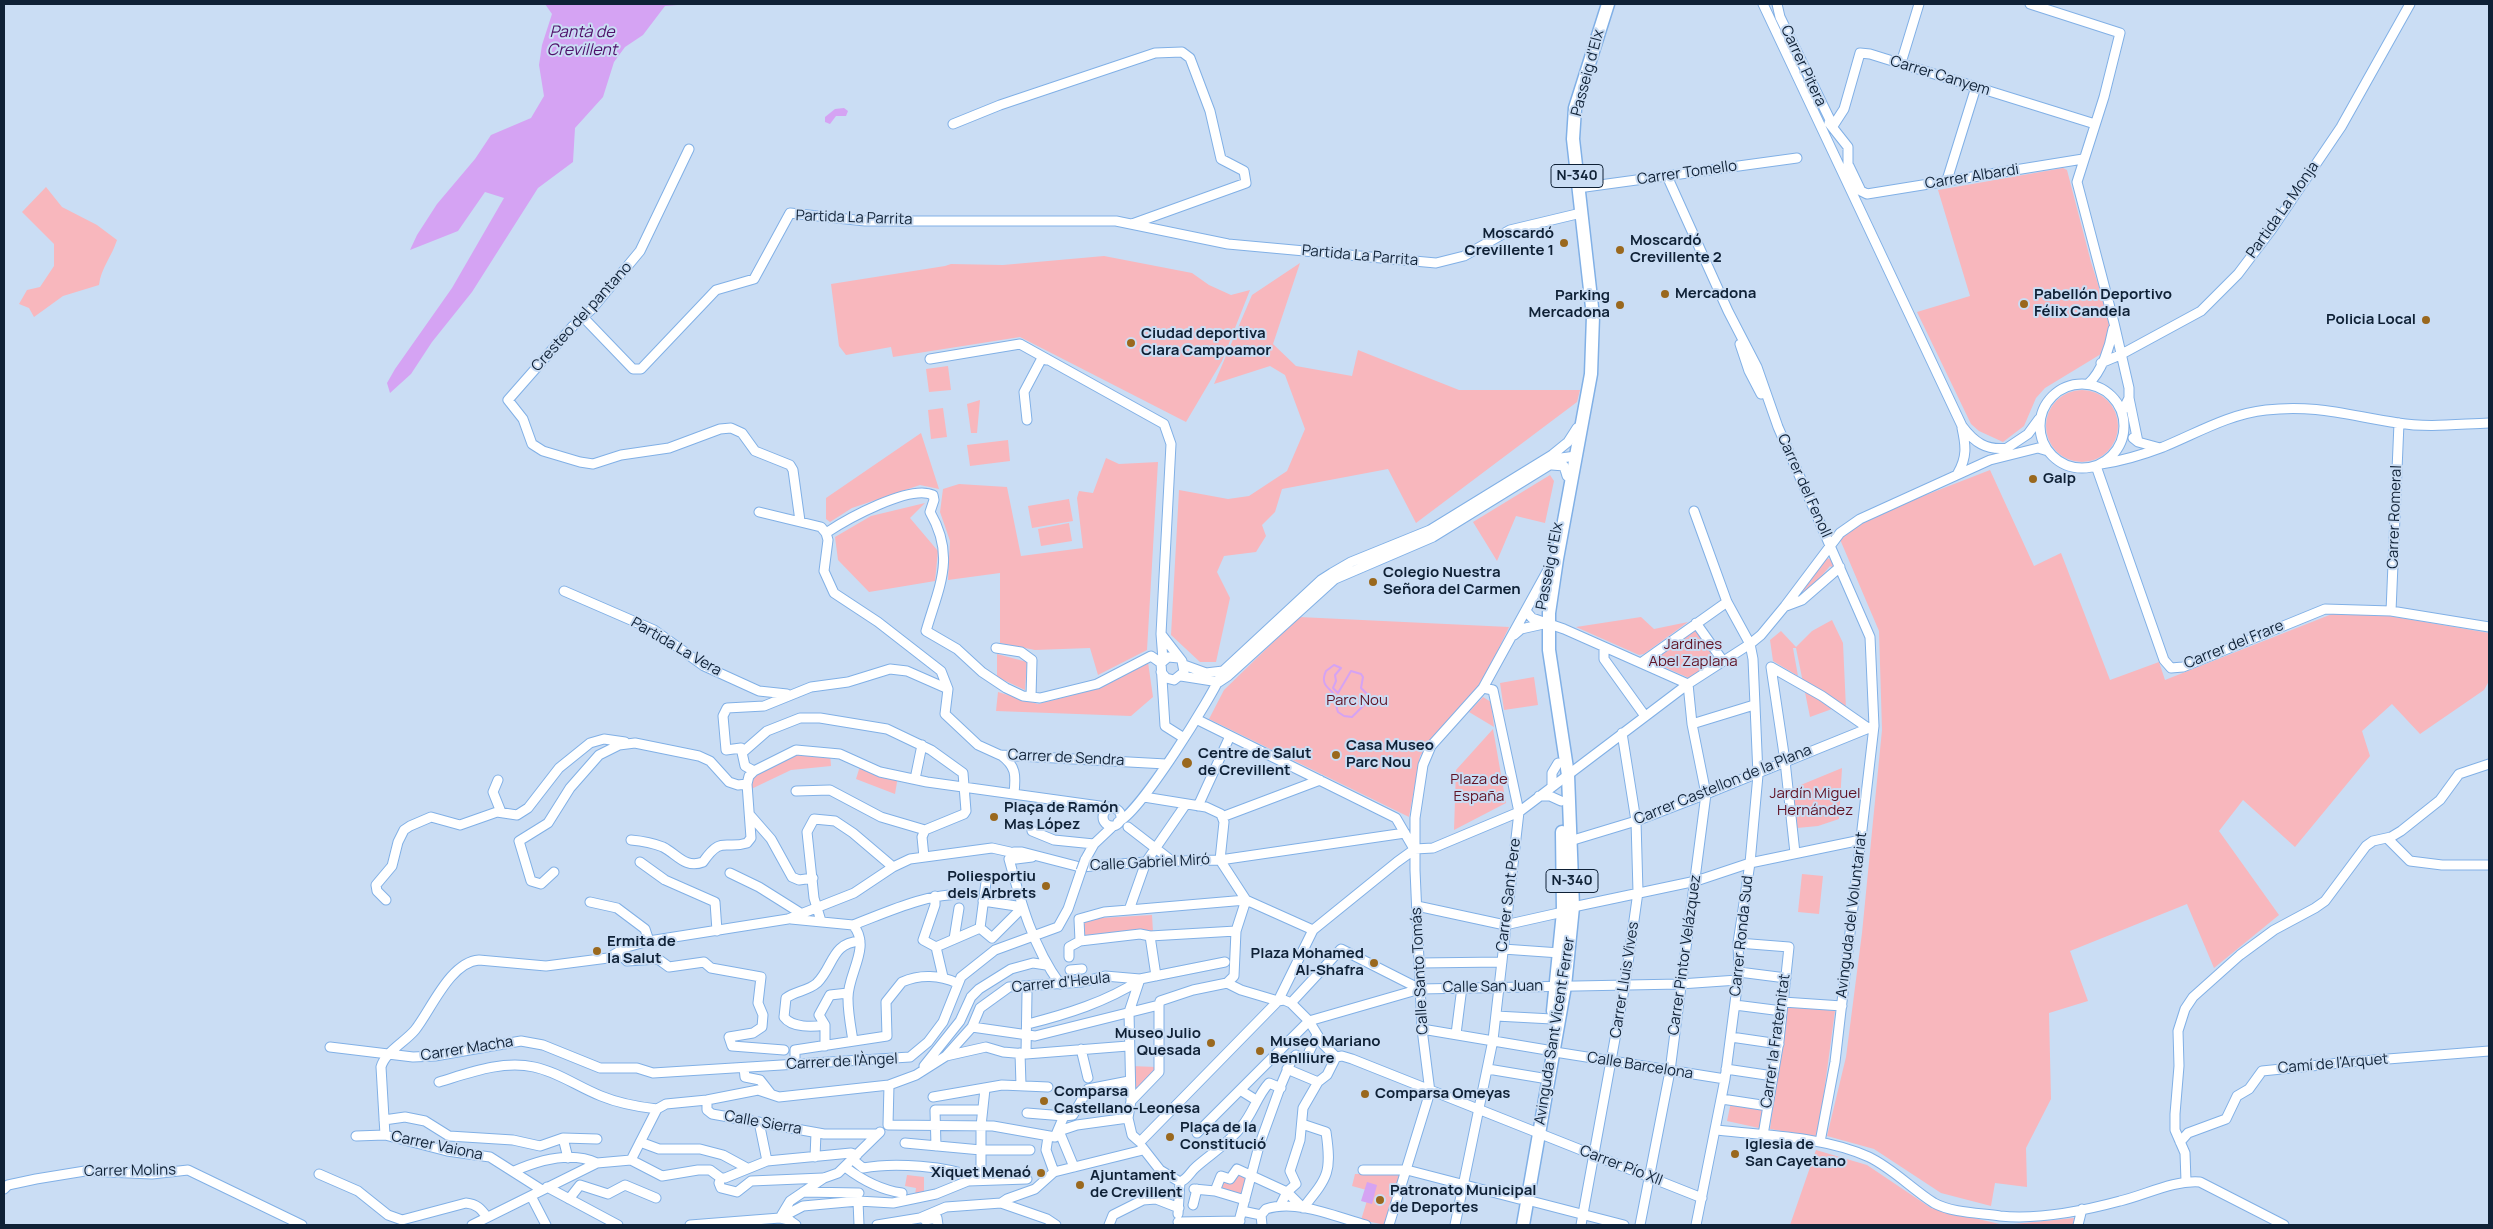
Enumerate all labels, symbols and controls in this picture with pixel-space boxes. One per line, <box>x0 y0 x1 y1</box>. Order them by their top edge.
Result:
water label: Pantà de Crevillent <box>547 23 617 61</box>
street label: Carrer Pitera <box>1776 23 1830 109</box>
street label: Passeig d'Elx <box>1568 28 1608 118</box>
street label: Carrer Canyem <box>1888 52 1992 100</box>
street label: Carrer Tomello <box>1636 157 1738 189</box>
street label: Partida La Monja <box>2243 158 2323 262</box>
street label: Carrer Albardi <box>1924 161 2020 193</box>
road number: N-340 <box>1551 165 1603 188</box>
street label: Partida La Parrita <box>795 207 913 229</box>
place label: Moscardó Crevillente 1 <box>1465 225 1554 260</box>
place label: Moscardó Crevillente 2 <box>1630 232 1722 267</box>
marker: Moscardó Crevillente 1 <box>1558 237 1570 249</box>
street label: Partida La Parrita <box>1301 242 1419 270</box>
marker: Moscardó Crevillente 2 <box>1614 244 1626 256</box>
street label: Cresteo del pantano <box>528 258 636 376</box>
place label: Mercadona <box>1675 285 1756 303</box>
place label: Pabellón Deportivo Félix Candela <box>2034 286 2172 321</box>
place label: Parking Mercadona <box>1529 287 1610 322</box>
marker: Mercadona <box>1659 288 1671 300</box>
marker: Pabellón Deportivo Félix Candela <box>2018 298 2030 310</box>
marker: Parking Mercadona <box>1614 299 1626 311</box>
place label: Policia Local <box>2326 311 2416 329</box>
marker: Policia Local <box>2420 314 2432 326</box>
place label: Ciudad deportiva Clara Campoamor <box>1141 325 1271 360</box>
marker: Ciudad deportiva Clara Campoamor <box>1125 337 1137 349</box>
street label: Carrer del Fenoll <box>1773 431 1835 541</box>
street label: Carrer Romeral <box>2384 465 2406 569</box>
place label: Galp <box>2043 470 2076 488</box>
marker: Galp <box>2027 473 2039 485</box>
street label: Passeig d'Elx <box>1533 521 1567 611</box>
place label: Colegio Nuestra Señora del Carmen <box>1383 564 1521 599</box>
marker: Colegio Nuestra Señora del Carmen <box>1367 576 1379 588</box>
street label: Partida La Vera <box>628 614 724 680</box>
street label: Carrer del Frare <box>2181 617 2287 673</box>
park label: Jardines Abel Zaplana <box>1648 636 1738 671</box>
park label: Parc Nou <box>1326 692 1388 710</box>
place label: Casa Museo Parc Nou <box>1346 737 1434 772</box>
street label: Carrer Castellon de la Plana <box>1632 741 1814 829</box>
place label: Centre de Salut de Crevillent <box>1198 745 1311 780</box>
street label: Carrer de Sendra <box>1007 746 1125 770</box>
marker: Casa Museo Parc Nou <box>1330 749 1342 761</box>
marker: Centre de Salut de Crevillent <box>1180 756 1194 770</box>
park label: Plaza de España <box>1450 771 1508 806</box>
park label: Jardín Miguel Hernández <box>1769 785 1861 820</box>
place label: Plaça de Ramón Mas López <box>1004 799 1118 834</box>
marker: Plaça de Ramón Mas López <box>988 811 1000 823</box>
street label: Avinguda del Voluntariat <box>1833 831 1871 999</box>
street label: Carrer Sant Pere <box>1493 837 1525 953</box>
street label: Calle Gabriel Miró <box>1090 851 1210 875</box>
place label: Poliesportiu dels Arbrets <box>947 868 1036 903</box>
road number: N-340 <box>1546 869 1598 892</box>
street label: Carrer Pintor Velázquez <box>1665 873 1705 1037</box>
street label: Carrer Ronda Sud <box>1727 875 1757 997</box>
marker: Poliesportiu dels Arbrets <box>1040 880 1052 892</box>
street label: Calle Santo Tomás <box>1408 907 1432 1035</box>
street label: Carrer Lluis Vives <box>1607 921 1643 1039</box>
place label: Ermita de la Salut <box>607 933 676 968</box>
street label: Avinguda Sant Vicent Ferrer <box>1531 936 1579 1126</box>
marker: Ermita de la Salut <box>591 945 603 957</box>
place label: Plaza Mohamed Al-Shafra <box>1251 945 1364 980</box>
marker: Plaza Mohamed Al-Shafra <box>1368 957 1380 969</box>
street label: Carrer d'Heula <box>1011 969 1111 997</box>
street label: Carrer la Fraternitat <box>1758 973 1794 1109</box>
street label: Calle San Juan <box>1443 977 1543 997</box>
place label: Museo Julio Quesada <box>1115 1025 1201 1060</box>
street label: Carrer Macha <box>419 1033 515 1065</box>
place label: Museo Mariano Benlliure <box>1270 1033 1380 1068</box>
marker: Museo Julio Quesada <box>1205 1037 1217 1049</box>
marker: Museo Mariano Benlliure <box>1254 1045 1266 1057</box>
street label: Calle Barcelona <box>1586 1049 1694 1083</box>
street label: Carrer de l'Àngel <box>786 1050 898 1074</box>
street label: Camí de l'Arquet <box>2277 1050 2389 1078</box>
place label: Comparsa Castellano-Leonesa <box>1054 1083 1200 1118</box>
place label: Comparsa Omeyas <box>1375 1085 1510 1103</box>
marker: Comparsa Omeyas <box>1359 1088 1371 1100</box>
marker: Comparsa Castellano-Leonesa <box>1038 1095 1050 1107</box>
street label: Calle Sierra <box>723 1107 803 1139</box>
place label: Plaça de la Constitució <box>1180 1119 1266 1154</box>
street label: Carrer Vaiona <box>390 1128 484 1164</box>
marker: Plaça de la Constitució <box>1164 1131 1176 1143</box>
place label: Iglesia de San Cayetano <box>1745 1136 1846 1171</box>
street label: Carrer Pío XII <box>1577 1142 1665 1190</box>
marker: Iglesia de San Cayetano <box>1729 1148 1741 1160</box>
street label: Carrer Molins <box>84 1161 176 1181</box>
place label: Xiquet Menaó <box>931 1164 1031 1182</box>
marker: Xiquet Menaó <box>1035 1167 1047 1179</box>
place label: Ajuntament de Crevillent <box>1090 1167 1183 1202</box>
marker: Ajuntament de Crevillent <box>1074 1179 1086 1191</box>
place label: Patronato Municipal de Deportes <box>1390 1182 1536 1217</box>
marker: Patronato Municipal de Deportes <box>1374 1194 1386 1206</box>

